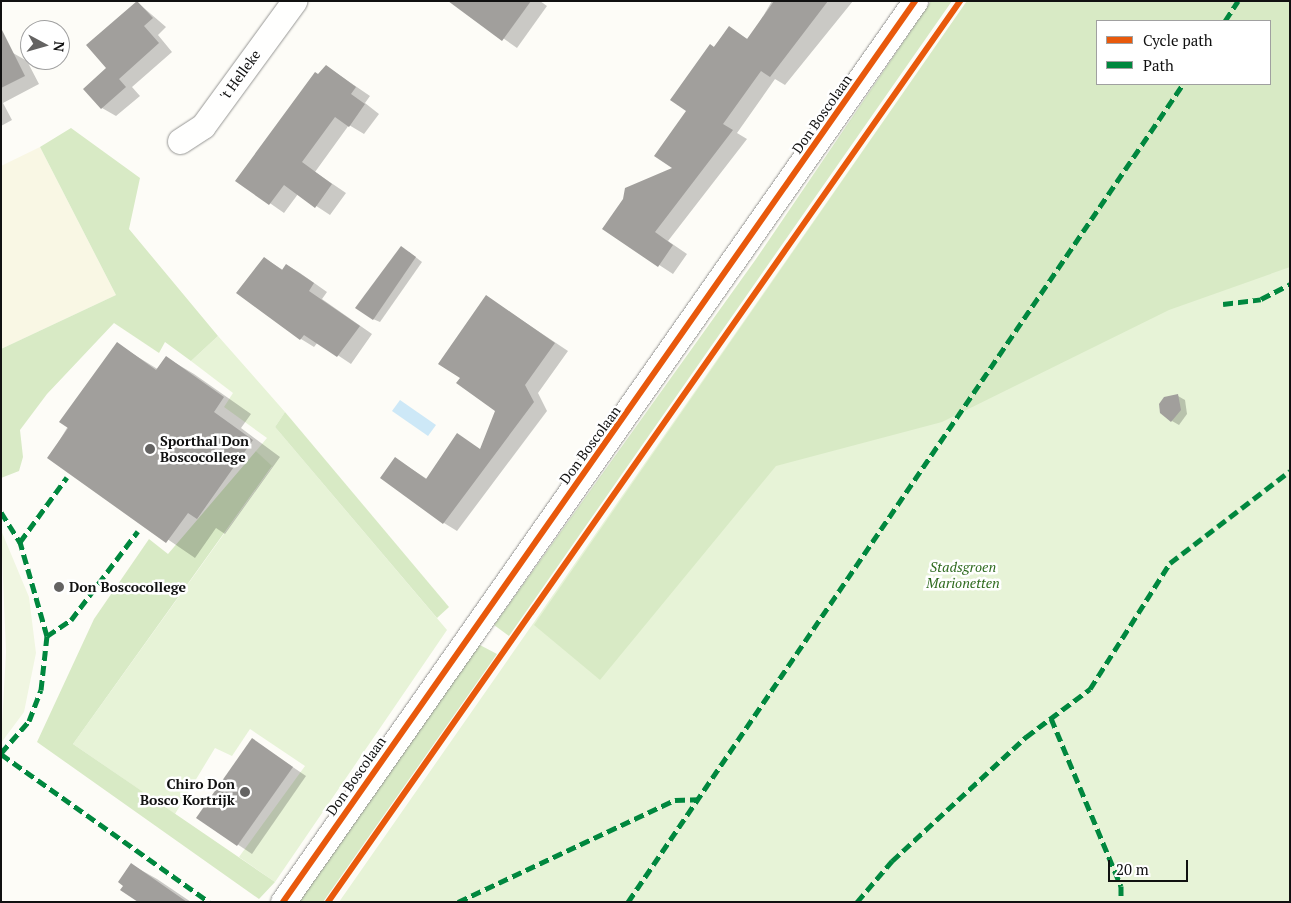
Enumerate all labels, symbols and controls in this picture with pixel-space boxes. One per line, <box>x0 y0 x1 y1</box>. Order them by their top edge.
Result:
north arrow <box>20 20 70 70</box>
legend <box>1096 20 1271 85</box>
text: Cycle path <box>1143 30 1213 50</box>
text: N <box>49 40 69 53</box>
street label: 't Helleke <box>216 46 264 104</box>
text: Path <box>1143 55 1174 75</box>
street label: Don Boscolaan <box>789 71 855 157</box>
street label: Don Boscolaan <box>556 403 624 487</box>
place label: Sporthal Don Boscocollege <box>160 433 249 466</box>
marker: Sporthal Don Boscocollege <box>144 443 156 455</box>
park label: Stadsgroen Marionetten <box>926 559 1000 592</box>
place label: Don Boscocollege <box>69 579 186 595</box>
marker: Don Boscocollege <box>53 581 65 593</box>
street label: Don Boscolaan <box>323 733 389 819</box>
place label: Chiro Don Bosco Kortrijk <box>140 776 235 809</box>
marker: Chiro Don Bosco Kortrijk <box>239 786 251 798</box>
scale bar <box>1111 850 1191 882</box>
text: 20 m <box>1116 859 1149 879</box>

